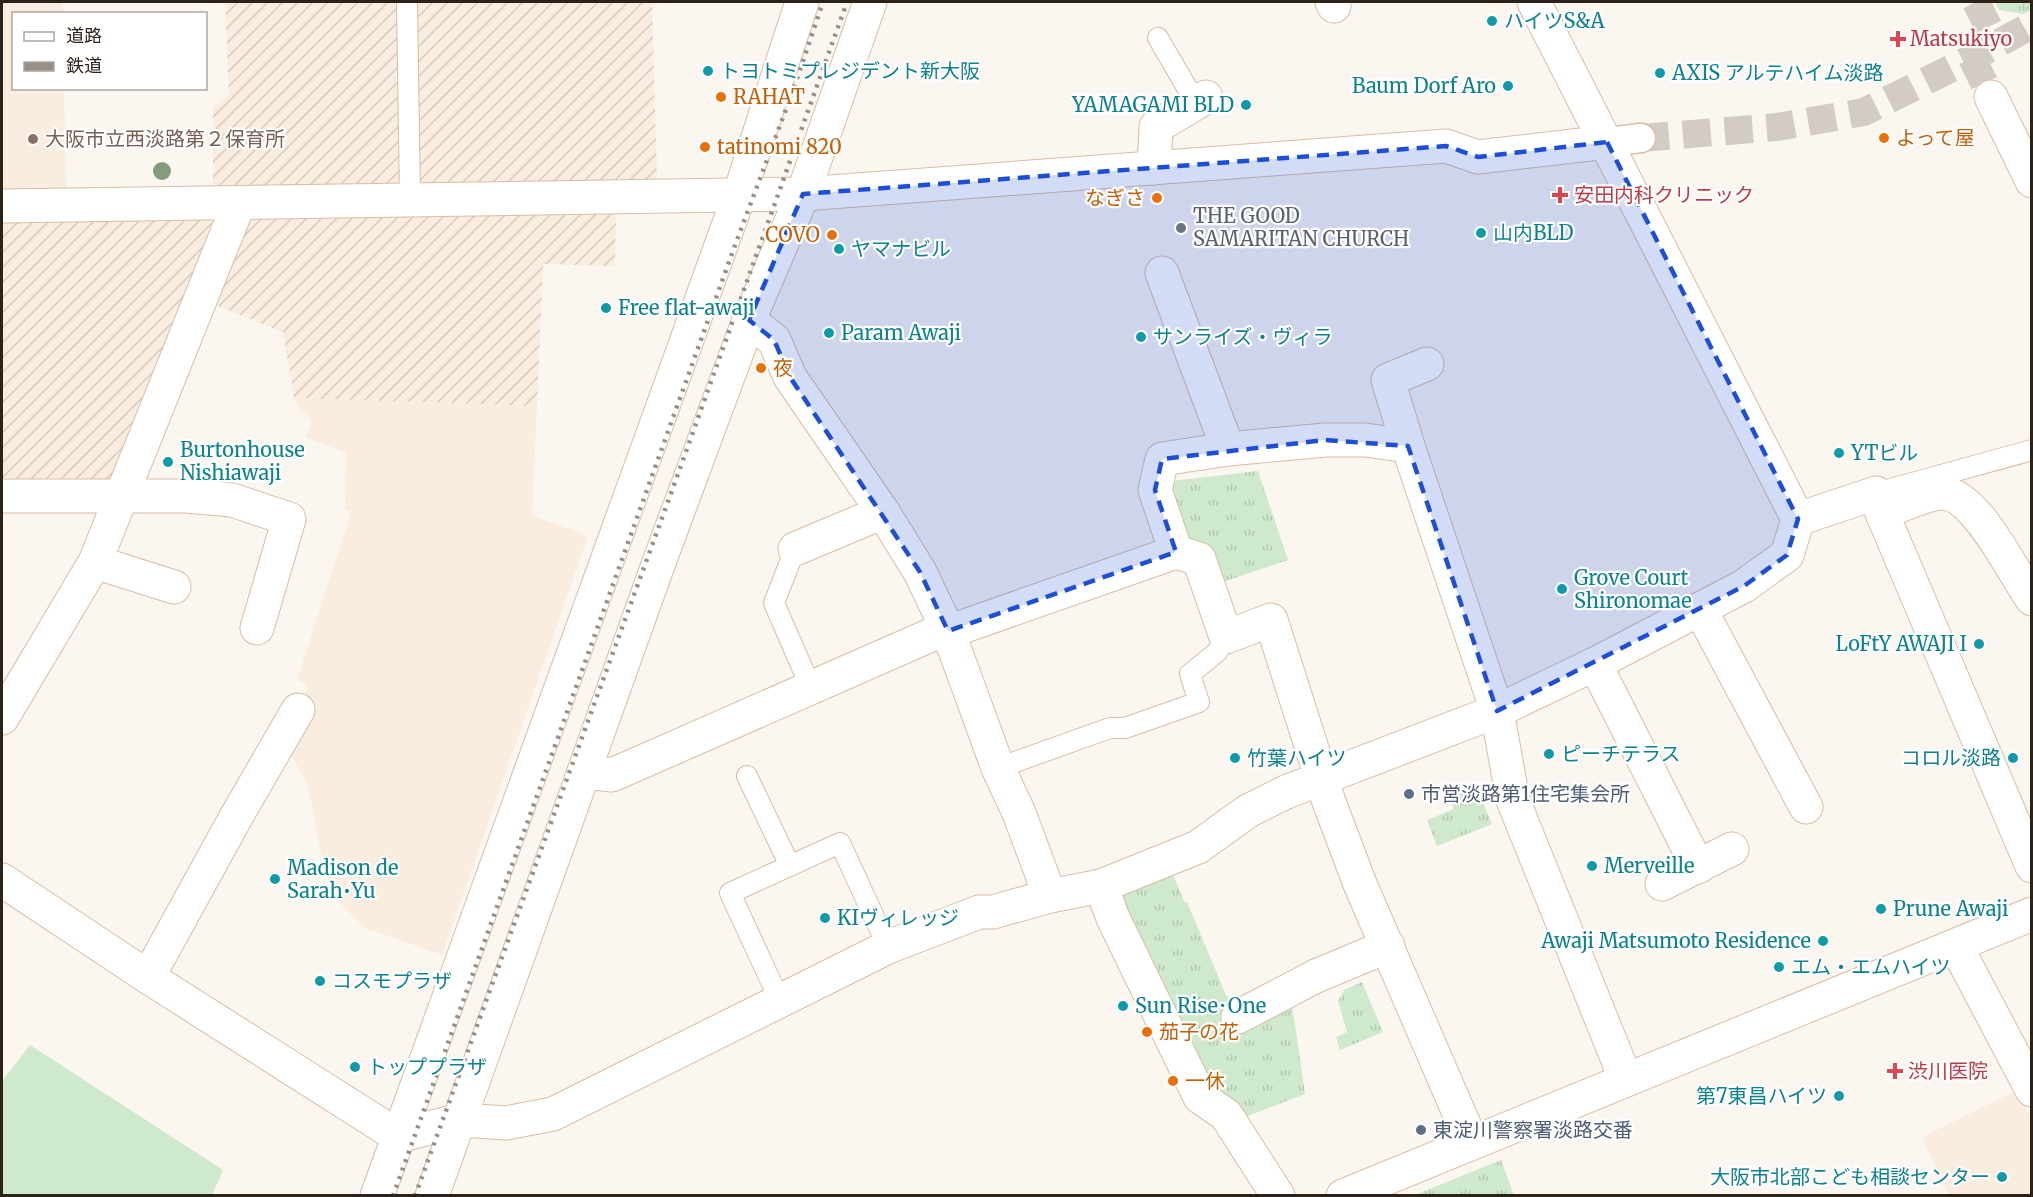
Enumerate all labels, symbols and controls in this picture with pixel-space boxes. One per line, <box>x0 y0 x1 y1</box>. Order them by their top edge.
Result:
place label: ハイツS&A <box>1504 8 1606 33</box>
legend <box>12 12 207 90</box>
marker: ハイツS&A <box>1485 14 1499 28</box>
text: 道路 <box>66 24 102 47</box>
place label: Matsukiyo <box>1910 26 2013 51</box>
marker: Matsukiyo <box>1891 32 1905 46</box>
text: 鉄道 <box>66 54 102 77</box>
place label: トヨトミプレジデント新大阪 <box>720 58 980 83</box>
place label: AXIS アルテハイム淡路 <box>1671 60 1883 85</box>
marker: トヨトミプレジデント新大阪 <box>701 64 715 78</box>
marker: AXIS アルテハイム淡路 <box>1653 66 1667 80</box>
place label: Baum Dorf Aro <box>1352 73 1496 98</box>
marker: Baum Dorf Aro <box>1501 79 1515 93</box>
place label: RAHAT <box>733 84 805 109</box>
marker: RAHAT <box>714 90 728 104</box>
place label: YAMAGAMI BLD <box>1071 92 1234 117</box>
marker: YAMAGAMI BLD <box>1239 98 1253 112</box>
place label: よって屋 <box>1896 125 1974 150</box>
place label: 大阪市立西淡路第２保育所 <box>45 126 285 151</box>
marker: よって屋 <box>1877 131 1891 145</box>
marker: 大阪市立西淡路第２保育所 <box>26 132 40 146</box>
place label: tatinomi 820 <box>717 134 842 159</box>
marker: tatinomi 820 <box>698 140 712 154</box>
place label: 安田内科クリニック <box>1574 182 1754 207</box>
place label: なぎさ <box>1085 185 1145 210</box>
marker: 安田内科クリニック <box>1551 186 1569 204</box>
marker: なぎさ <box>1150 191 1164 205</box>
place label: THE GOOD SAMARITAN CHURCH <box>1193 203 1409 251</box>
place label: 山内BLD <box>1493 220 1573 245</box>
marker: THE GOOD SAMARITAN CHURCH <box>1174 221 1188 235</box>
place label: COVO <box>765 222 820 247</box>
marker: 山内BLD <box>1474 226 1488 240</box>
marker: COVO <box>825 228 839 242</box>
place label: ヤマナビル <box>851 236 951 261</box>
marker: ヤマナビル <box>832 242 846 256</box>
place label: Free flat-awaji <box>618 295 755 320</box>
marker: Free flat-awaji <box>599 301 613 315</box>
place label: Param Awaji <box>841 320 961 345</box>
place label: サンライズ・ヴィラ <box>1153 324 1332 349</box>
marker: Param Awaji <box>822 326 836 340</box>
marker: サンライズ・ヴィラ <box>1134 330 1148 344</box>
place label: 夜 <box>773 355 793 380</box>
marker: 夜 <box>754 361 768 375</box>
place label: Burtonhouse Nishiawaji <box>180 437 305 485</box>
place label: YTビル <box>1850 440 1918 465</box>
marker: YTビル <box>1832 446 1846 460</box>
marker: Burtonhouse Nishiawaji <box>161 455 175 469</box>
place label: Grove Court Shironomae <box>1574 565 1692 613</box>
marker: Grove Court Shironomae <box>1555 582 1569 596</box>
place label: LoFtY AWAJI I <box>1836 631 1967 656</box>
marker: LoFtY AWAJI I <box>1972 637 1986 651</box>
place label: ピーチテラス <box>1561 741 1681 766</box>
place label: 竹葉ハイツ <box>1247 745 1347 770</box>
place label: コロル淡路 <box>1901 745 2001 770</box>
marker: ピーチテラス <box>1542 747 1556 761</box>
marker: 竹葉ハイツ <box>1228 751 1242 765</box>
marker: コロル淡路 <box>2006 751 2020 765</box>
place label: 市営淡路第1住宅集会所 <box>1421 781 1630 806</box>
marker: 市営淡路第1住宅集会所 <box>1402 787 1416 801</box>
place label: Merveille <box>1604 853 1694 878</box>
place label: Madison de Sarah•Yu <box>287 855 398 903</box>
marker: Merveille <box>1585 859 1599 873</box>
marker: Madison de Sarah•Yu <box>268 872 282 886</box>
place label: Prune Awaji <box>1893 896 2008 921</box>
marker: Prune Awaji <box>1874 902 1888 916</box>
place label: KIヴィレッジ <box>837 905 959 930</box>
marker: KIヴィレッジ <box>818 911 832 925</box>
place label: Awaji Matsumoto Residence <box>1540 928 1811 953</box>
marker: Awaji Matsumoto Residence <box>1816 934 1830 948</box>
place label: エム・エムハイツ <box>1791 954 1951 979</box>
marker: エム・エムハイツ <box>1772 960 1786 974</box>
place label: コスモプラザ <box>332 968 452 993</box>
marker: コスモプラザ <box>313 974 327 988</box>
place label: Sun Rise･One <box>1135 993 1266 1018</box>
marker: Sun Rise･One <box>1116 999 1130 1013</box>
place label: 茄子の花 <box>1159 1019 1239 1044</box>
marker: 茄子の花 <box>1140 1025 1154 1039</box>
place label: トッププラザ <box>367 1054 487 1079</box>
place label: 渋川医院 <box>1908 1058 1988 1083</box>
marker: トッププラザ <box>348 1060 362 1074</box>
marker: 渋川医院 <box>1886 1062 1904 1080</box>
place label: 一休 <box>1185 1068 1225 1093</box>
marker: 一休 <box>1166 1074 1180 1088</box>
place label: 第7東昌ハイツ <box>1696 1083 1827 1108</box>
marker: 第7東昌ハイツ <box>1832 1089 1846 1103</box>
place label: 東淀川警察署淡路交番 <box>1433 1117 1633 1142</box>
marker: 東淀川警察署淡路交番 <box>1414 1123 1428 1137</box>
place label: 大阪市北部こども相談センター <box>1710 1164 1990 1189</box>
marker: 大阪市北部こども相談センター <box>1995 1170 2009 1184</box>

